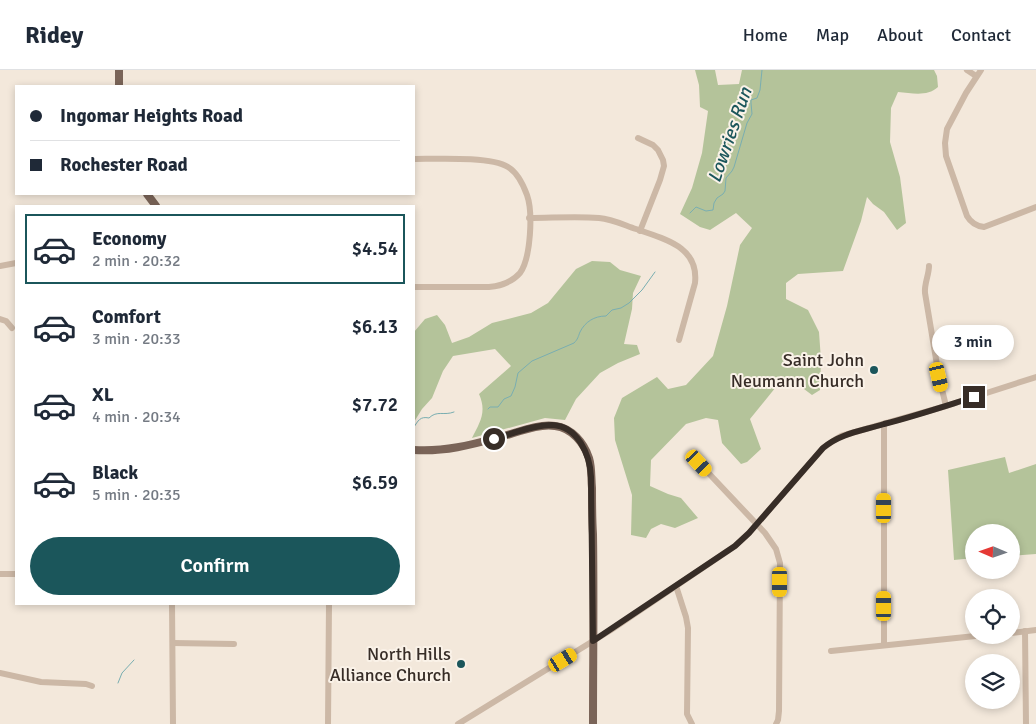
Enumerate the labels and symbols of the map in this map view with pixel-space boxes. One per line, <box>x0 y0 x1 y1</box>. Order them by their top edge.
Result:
water label: Lowries Run <box>703 84 758 186</box>
callout: 3 min <box>933 325 1015 360</box>
place label: Saint John Neumann Church <box>731 349 864 392</box>
car <box>928 361 949 393</box>
marker: Saint John Neumann Church <box>868 364 880 376</box>
route end <box>963 386 985 408</box>
route start <box>483 428 505 450</box>
car <box>683 447 714 479</box>
car <box>876 493 891 523</box>
north arrow <box>965 524 1020 579</box>
car <box>772 567 787 597</box>
car <box>876 591 891 621</box>
place label: North Hills Alliance Church <box>330 643 451 686</box>
car <box>546 646 579 674</box>
marker: North Hills Alliance Church <box>455 658 467 670</box>

